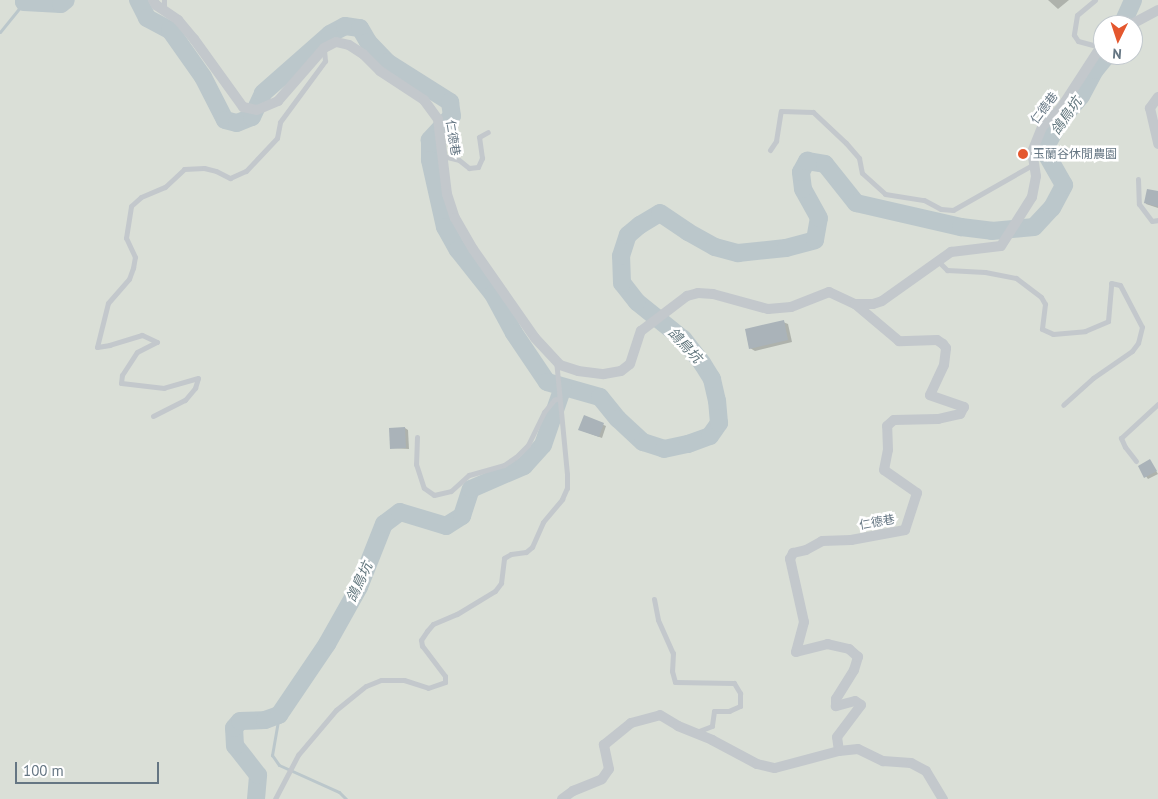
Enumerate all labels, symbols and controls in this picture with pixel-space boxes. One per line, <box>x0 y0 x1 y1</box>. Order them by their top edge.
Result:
north arrow <box>1093 15 1143 65</box>
text: N <box>1112 45 1122 63</box>
street label: 仁德巷 <box>1027 89 1061 127</box>
water label: 鴿鳥坑 <box>1047 94 1085 138</box>
street label: 仁德巷 <box>443 119 463 157</box>
place label: 玉蘭谷休閒農園 <box>1033 147 1117 161</box>
marker: 玉蘭谷休閒農園 <box>1017 148 1029 160</box>
water label: 鴿鳥坑 <box>665 324 705 366</box>
street label: 仁德巷 <box>858 512 896 532</box>
water label: 鴿鳥坑 <box>343 559 375 605</box>
scale bar <box>18 752 161 784</box>
text: 100 m <box>23 761 64 780</box>

